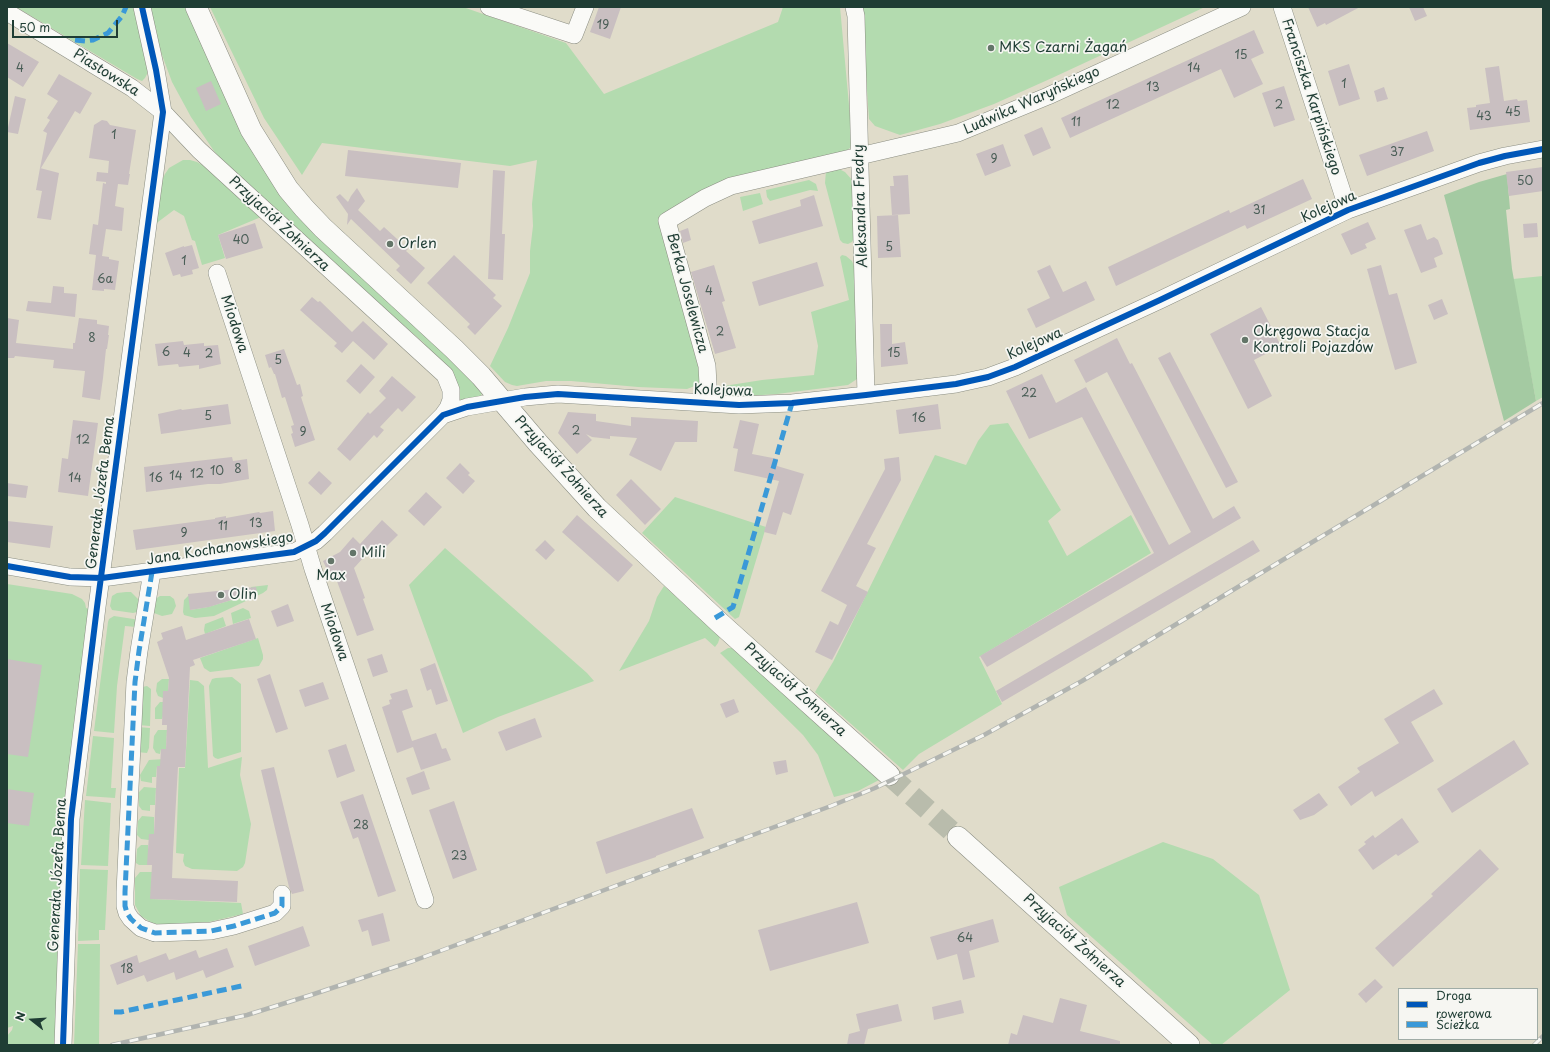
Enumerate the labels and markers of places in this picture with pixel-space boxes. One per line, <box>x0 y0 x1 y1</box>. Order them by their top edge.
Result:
place label: MKS Czarni Żagań <box>999 40 1127 56</box>
marker: MKS Czarni Żagań <box>986 43 996 53</box>
place label: Orlen <box>398 236 437 252</box>
marker: Orlen <box>385 239 395 249</box>
place label: Okręgowa Stacja Kontroli Pojazdów <box>1253 324 1373 356</box>
marker: Okręgowa Stacja Kontroli Pojazdów <box>1240 335 1250 345</box>
place label: Mili <box>361 545 386 561</box>
marker: Mili <box>348 548 358 558</box>
marker: Max <box>326 556 336 566</box>
place label: Max <box>316 568 346 584</box>
place label: Olin <box>229 587 257 603</box>
marker: Olin <box>216 590 226 600</box>

